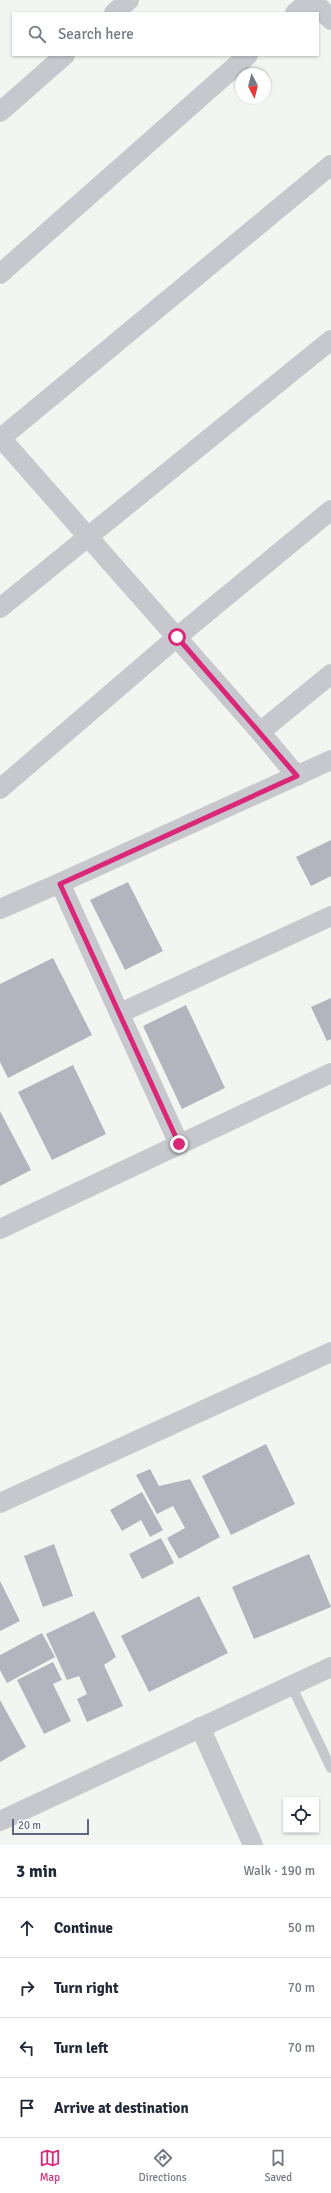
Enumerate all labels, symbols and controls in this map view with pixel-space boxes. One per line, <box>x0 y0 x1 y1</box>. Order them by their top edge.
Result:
search box <box>12 12 319 56</box>
icon: search <box>26 23 48 45</box>
text: Search here <box>58 25 134 43</box>
north arrow <box>235 68 271 104</box>
route start <box>168 628 186 646</box>
route end <box>170 1135 188 1153</box>
map controls <box>283 1797 319 1833</box>
button: locate <box>283 1797 319 1833</box>
scale bar <box>12 1817 89 1836</box>
text: 20 m <box>18 1819 41 1832</box>
text: 3 min <box>16 1861 57 1882</box>
text: Walk · 190 m <box>244 1863 315 1879</box>
icon: ahead <box>16 1917 38 1939</box>
text: Continue <box>54 1919 113 1937</box>
text: 50 m <box>288 1920 315 1936</box>
icon: right <box>16 1977 38 1999</box>
text: Turn right <box>54 1979 119 1997</box>
text: 70 m <box>288 1980 315 1996</box>
icon: left <box>16 2037 38 2059</box>
text: Turn left <box>54 2039 108 2057</box>
text: 70 m <box>288 2040 315 2056</box>
icon: arrive <box>16 2097 38 2119</box>
text: Arrive at destination <box>54 2099 189 2117</box>
tab: Map <box>39 2147 61 2184</box>
tab: Directions <box>139 2147 187 2184</box>
tab: Saved <box>264 2147 292 2184</box>

